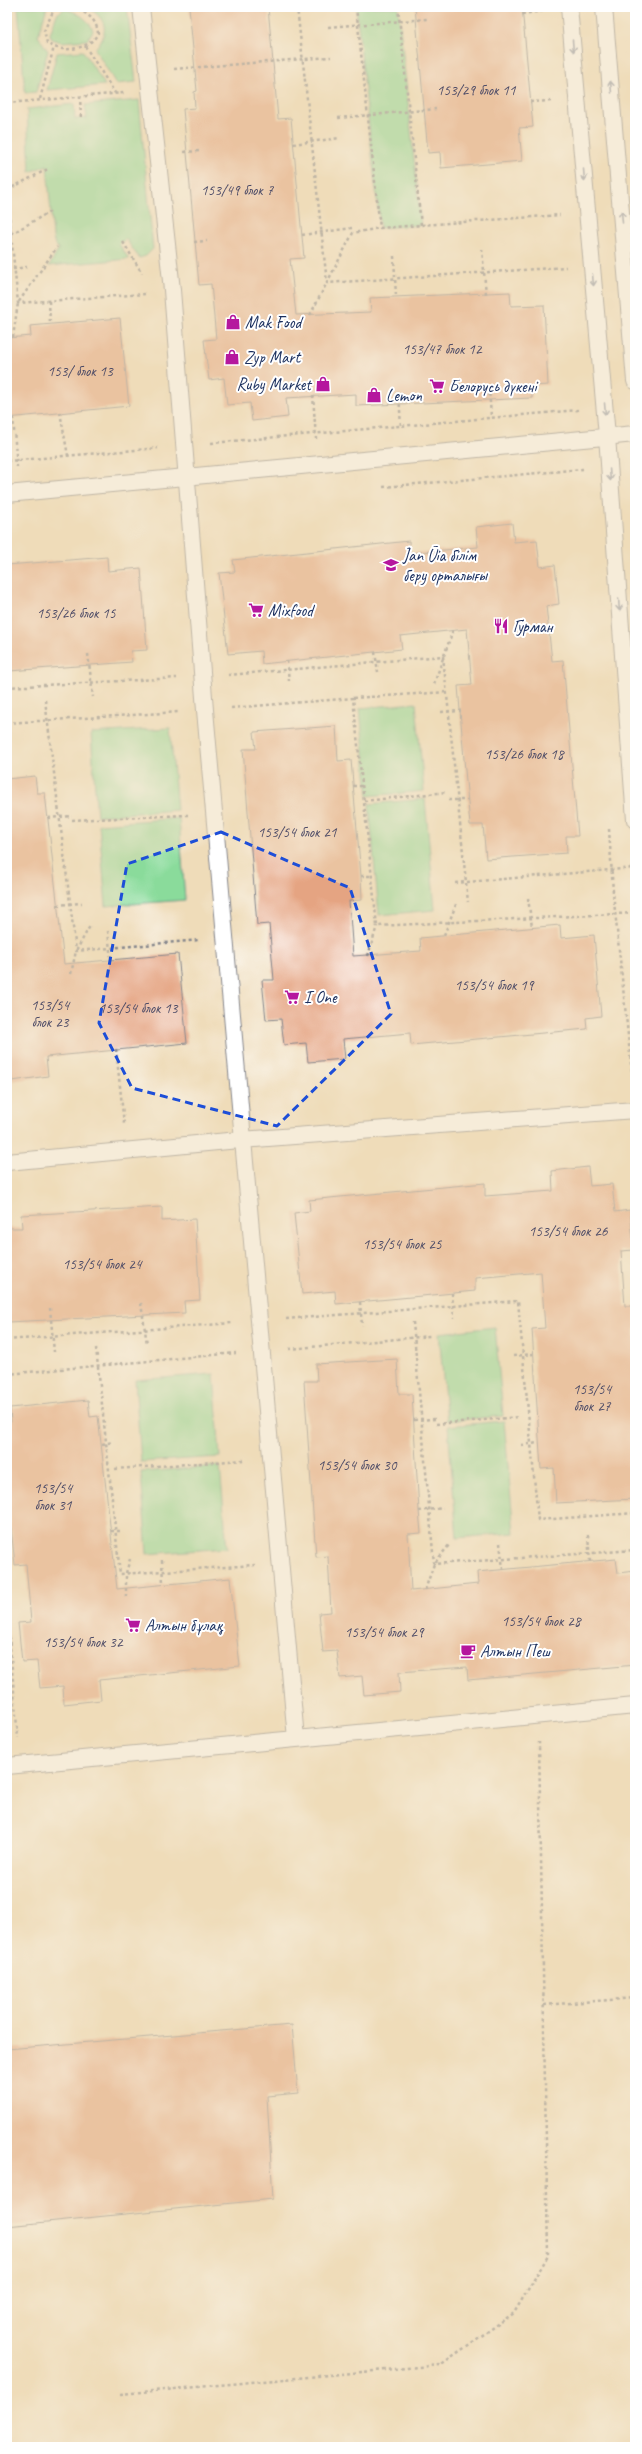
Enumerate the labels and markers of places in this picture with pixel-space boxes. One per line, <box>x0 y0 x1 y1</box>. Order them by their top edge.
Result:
place label: Mak Food <box>245 312 305 333</box>
shop icon: Mak Food <box>224 313 242 331</box>
place label: Zyp Mart <box>244 347 302 368</box>
shop icon: Zyp Mart <box>223 348 241 366</box>
place label: Ruby Market <box>236 374 313 395</box>
shop icon: Ruby Market <box>314 375 332 393</box>
place label: Белорусь дүкені <box>449 376 538 397</box>
supermarket icon: Белорусь дүкені <box>428 377 446 395</box>
place label: Lemon <box>386 385 422 406</box>
shop icon: Lemon <box>365 386 383 404</box>
place label: Jan Ūia білім беру орталығы <box>402 545 489 586</box>
school or university icon: Jan Ūia білім беру орталығы <box>382 556 400 574</box>
place label: Mixfood <box>268 600 315 621</box>
supermarket icon: Mixfood <box>247 601 265 619</box>
place label: Гурман <box>513 616 554 637</box>
restaurant icon: Гурман <box>492 617 510 635</box>
place label: I One <box>304 987 338 1008</box>
supermarket icon: I One <box>283 988 301 1006</box>
place label: Алтын бұлақ <box>145 1615 224 1636</box>
supermarket icon: Алтын бұлақ <box>124 1616 142 1634</box>
place label: Алтын Пеш <box>480 1641 551 1662</box>
cafe icon: Алтын Пеш <box>459 1642 477 1660</box>

